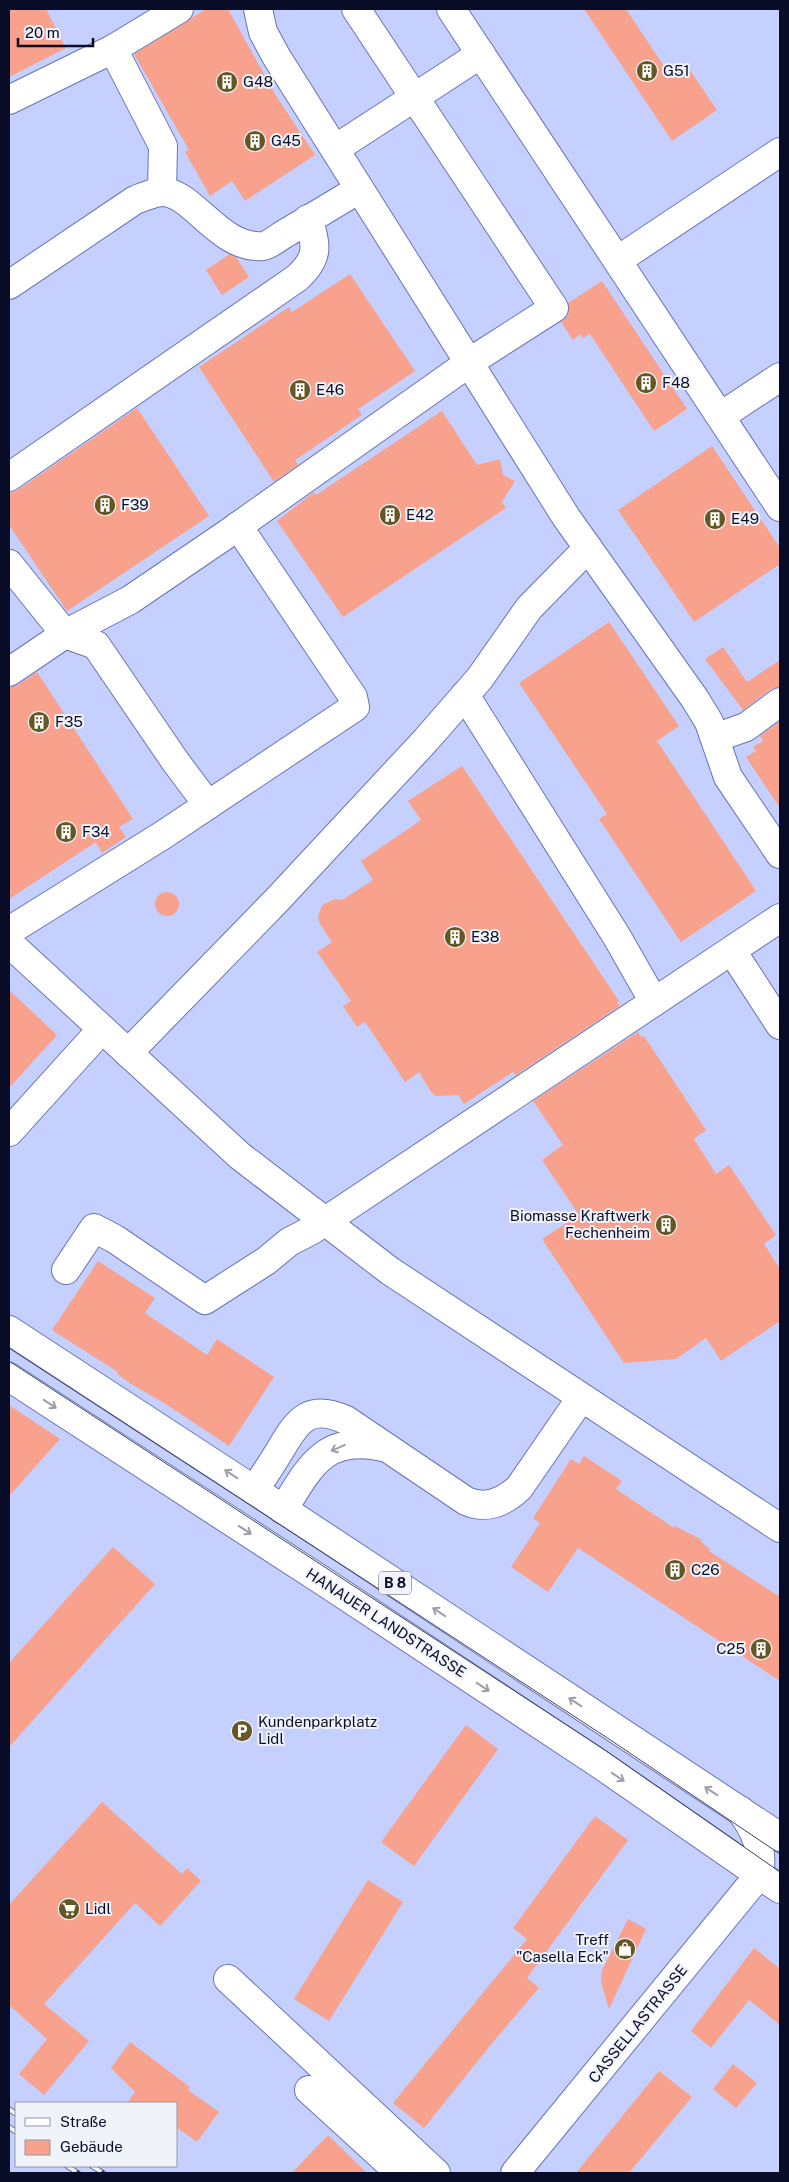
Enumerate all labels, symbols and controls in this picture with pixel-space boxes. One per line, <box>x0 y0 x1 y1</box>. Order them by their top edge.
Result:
scale bar <box>18 15 92 47</box>
text: 20 m <box>25 24 60 41</box>
building icon: G51 <box>635 59 659 83</box>
place label: G51 <box>663 62 690 79</box>
building icon: G48 <box>215 70 239 94</box>
place label: G48 <box>243 73 273 90</box>
building icon: G45 <box>243 129 267 153</box>
place label: G45 <box>271 132 301 149</box>
building icon: F48 <box>634 371 658 395</box>
place label: F48 <box>662 374 690 391</box>
building icon: E46 <box>288 378 312 402</box>
place label: E46 <box>316 381 344 398</box>
building icon: F39 <box>93 493 117 517</box>
place label: F39 <box>121 496 149 513</box>
building icon: E42 <box>378 503 402 527</box>
place label: E42 <box>406 506 434 523</box>
building icon: E49 <box>703 507 727 531</box>
place label: E49 <box>731 510 759 527</box>
building icon: F35 <box>27 710 51 734</box>
place label: F35 <box>55 713 83 730</box>
building icon: F34 <box>54 820 78 844</box>
place label: F34 <box>82 823 110 840</box>
building icon: E38 <box>443 925 467 949</box>
place label: E38 <box>471 928 499 945</box>
place label: Biomasse Kraftwerk Fechenheim <box>510 1207 650 1241</box>
building icon: Biomasse Kraftwerk Fechenheim <box>654 1213 678 1237</box>
one-way arrow <box>42 1399 56 1409</box>
one-way arrow <box>330 1444 345 1454</box>
one-way arrow <box>224 1469 238 1479</box>
one-way arrow <box>237 1526 251 1536</box>
building icon: C26 <box>663 1558 687 1582</box>
place label: C26 <box>691 1561 720 1578</box>
street label: HANAUER LANDSTRASSE <box>303 1564 469 1681</box>
road number: B 8 <box>379 1572 411 1595</box>
one-way arrow <box>432 1607 446 1617</box>
building icon: C25 <box>749 1637 773 1661</box>
place label: C25 <box>716 1640 745 1657</box>
one-way arrow <box>476 1682 490 1692</box>
one-way arrow <box>568 1696 582 1707</box>
place label: Kundenparkplatz Lidl <box>258 1713 377 1747</box>
parking icon: Kundenparkplatz Lidl <box>230 1719 254 1743</box>
one-way arrow <box>611 1772 625 1782</box>
one-way arrow <box>704 1786 718 1796</box>
supermarket icon: Lidl <box>57 1897 81 1921</box>
place label: Lidl <box>85 1900 111 1917</box>
place label: Treff "Casella Eck" <box>516 1931 609 1965</box>
shop icon: Treff "Casella Eck" <box>613 1937 637 1961</box>
street label: CASSELLASTRASSE <box>585 1961 690 2086</box>
legend <box>15 2102 178 2167</box>
text: Straße <box>60 2113 107 2130</box>
text: Gebäude <box>60 2138 123 2155</box>

